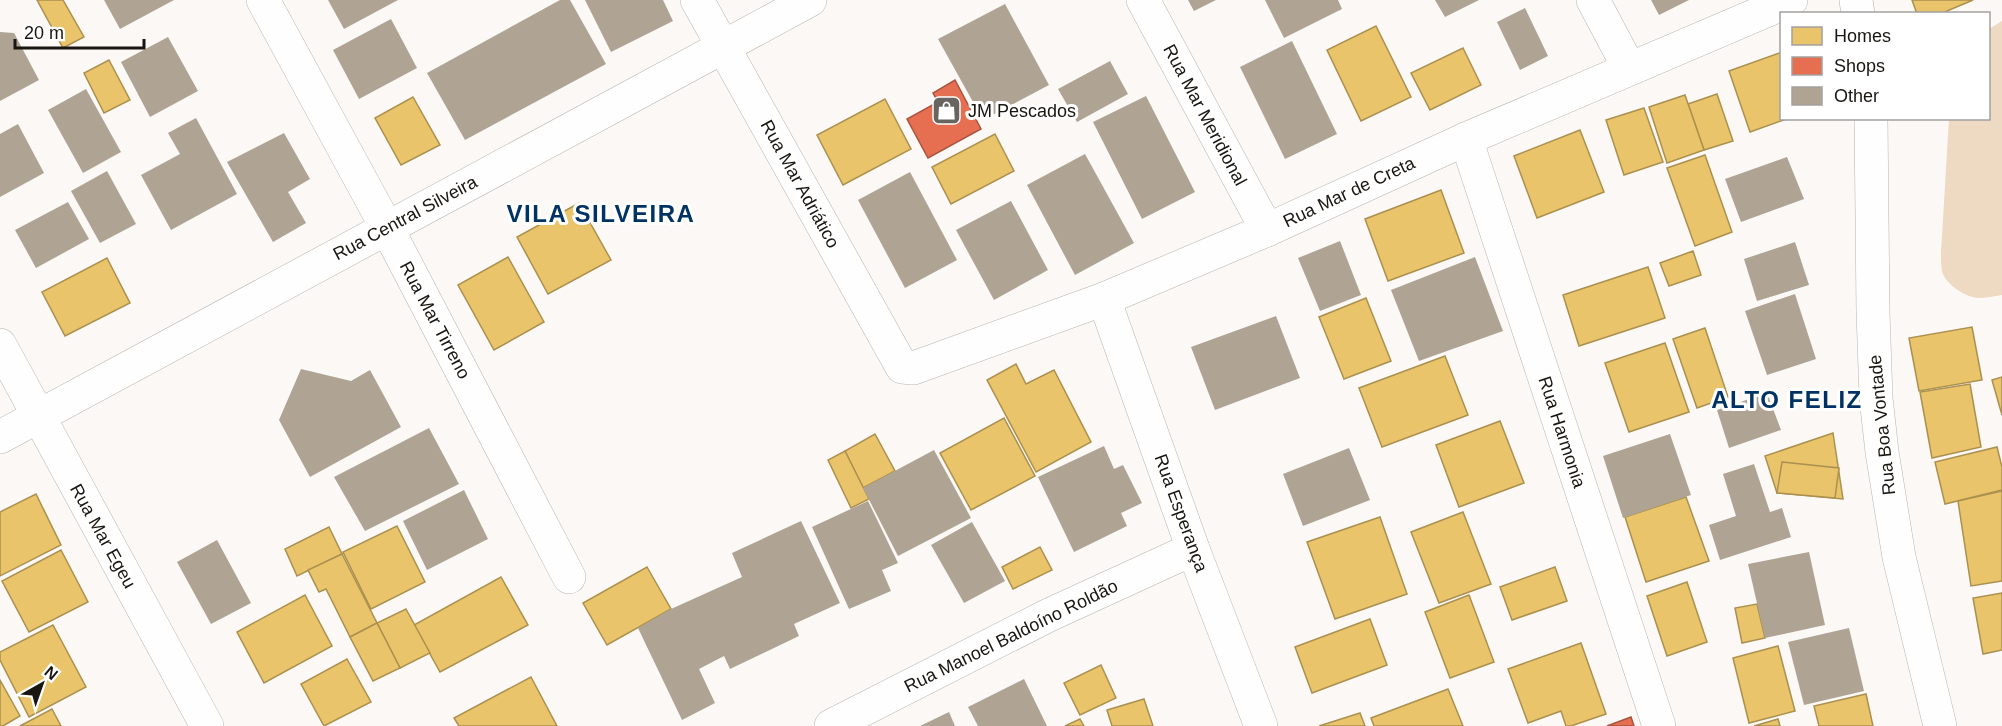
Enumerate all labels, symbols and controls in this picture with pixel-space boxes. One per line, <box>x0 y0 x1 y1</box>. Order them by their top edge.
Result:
scale bar <box>15 12 144 50</box>
legend <box>1780 12 1990 120</box>
text: 20 m <box>24 23 64 43</box>
text: Homes <box>1834 26 1891 46</box>
street label: Rua Mar Meridional <box>1159 41 1251 189</box>
text: Shops <box>1834 56 1885 76</box>
text: Other <box>1834 86 1879 106</box>
shop icon: JM Pescados <box>931 95 963 127</box>
place label: JM Pescados <box>968 101 1076 121</box>
street label: Rua Mar Adriático <box>757 117 843 251</box>
street label: Rua Mar de Creta <box>1280 152 1419 231</box>
street label: Rua Central Silveira <box>330 171 481 264</box>
district label: VILA SILVEIRA <box>507 200 695 227</box>
street label: Rua Mar Tirreno <box>396 258 474 382</box>
street label: Rua Boa Vontade <box>1865 354 1899 496</box>
street label: Rua Harmonia <box>1535 374 1590 491</box>
district label: ALTO FELIZ <box>1711 386 1863 413</box>
street label: Rua Esperança <box>1150 451 1212 576</box>
street label: Rua Mar Egeu <box>66 480 140 592</box>
street label: Rua Manoel Baldoíno Roldão <box>901 575 1121 697</box>
north arrow <box>12 654 72 714</box>
text: N <box>41 663 61 683</box>

